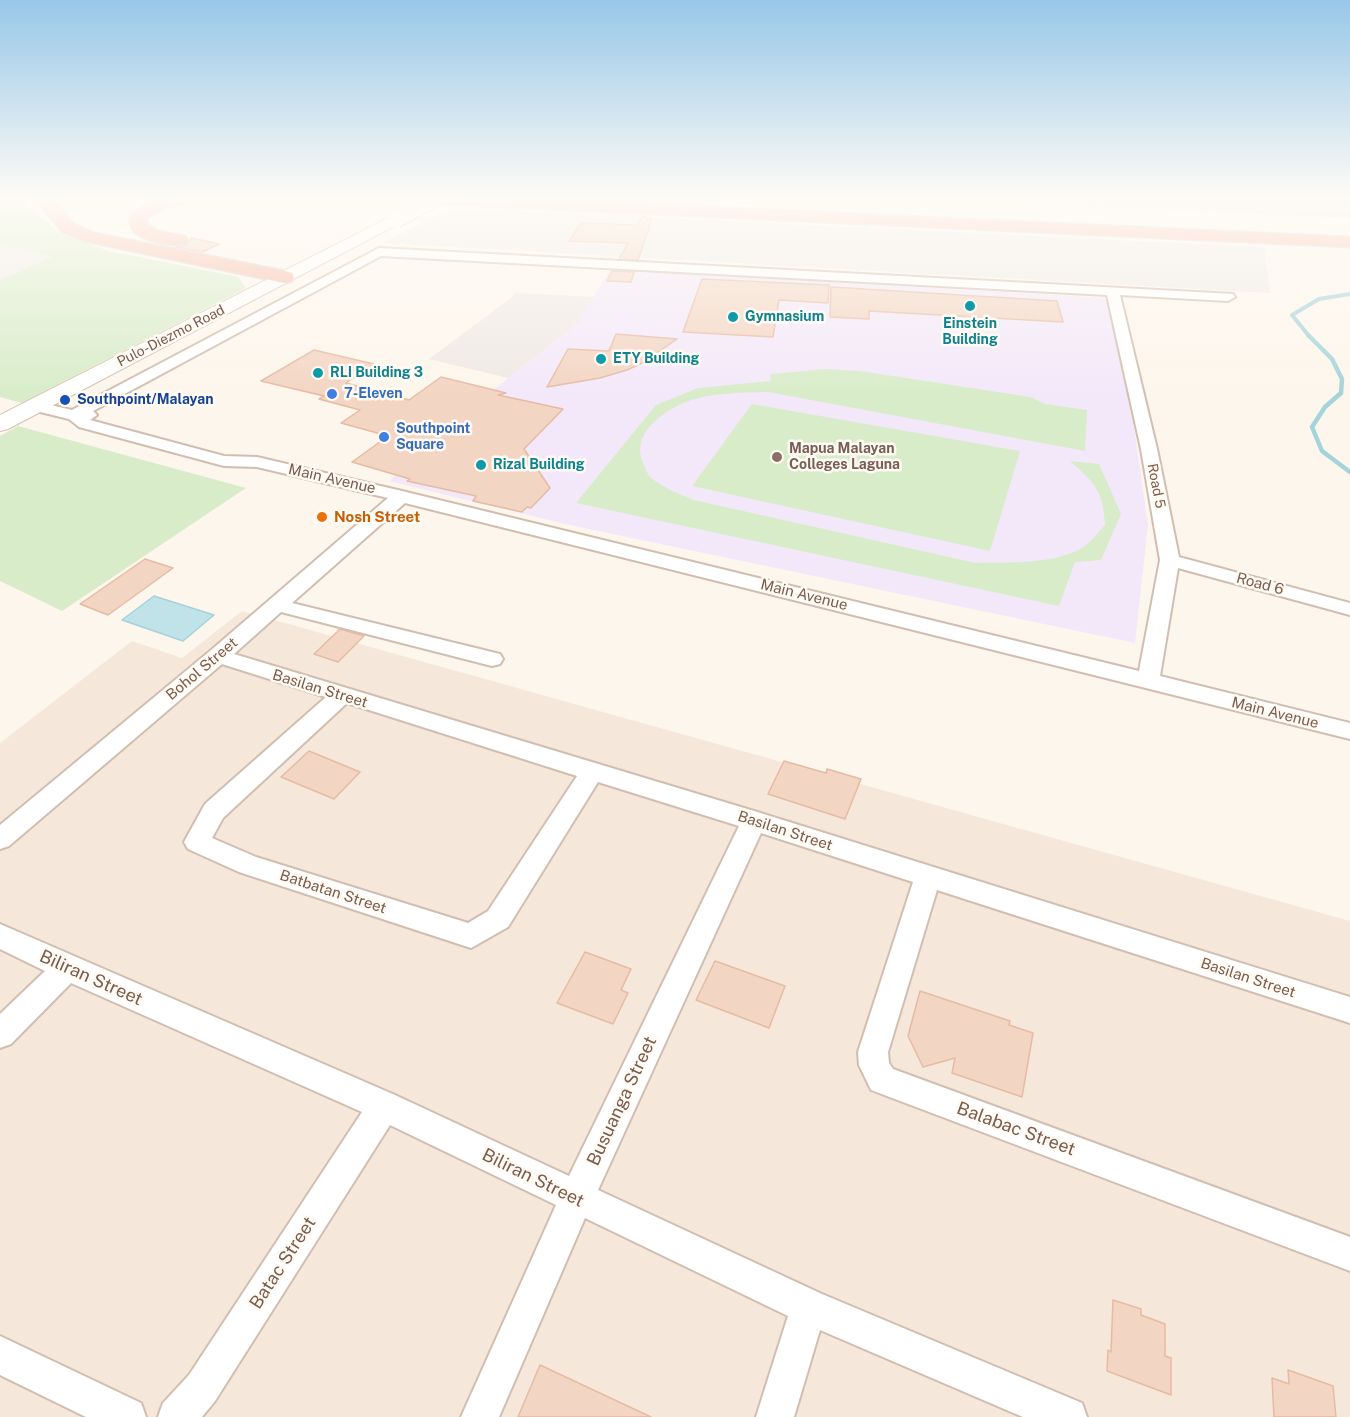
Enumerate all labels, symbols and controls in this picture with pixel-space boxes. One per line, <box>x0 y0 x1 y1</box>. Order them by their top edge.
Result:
marker: Einstein Building <box>963 299 977 313</box>
street label: Pulo-Diezmo Road <box>114 302 228 370</box>
place label: Gymnasium <box>745 309 824 325</box>
marker: Gymnasium <box>726 310 740 324</box>
place label: Einstein Building <box>942 316 998 348</box>
place label: ETY Building <box>613 351 699 367</box>
marker: ETY Building <box>594 352 608 366</box>
place label: RLI Building 3 <box>330 365 423 381</box>
marker: RLI Building 3 <box>311 366 325 380</box>
place label: 7-Eleven <box>344 386 403 402</box>
marker: 7-Eleven <box>325 387 339 401</box>
place label: Southpoint/Malayan <box>77 392 213 408</box>
marker: Southpoint/Malayan <box>58 393 72 407</box>
place label: Southpoint Square <box>396 421 470 454</box>
marker: Southpoint Square <box>377 430 391 444</box>
place label: Mapua Malayan Colleges Laguna <box>789 441 900 473</box>
marker: Mapua Malayan Colleges Laguna <box>770 450 784 464</box>
place label: Rizal Building <box>493 457 585 473</box>
marker: Rizal Building <box>474 458 488 472</box>
street label: Main Avenue <box>287 460 377 498</box>
street label: Road 5 <box>1143 462 1169 510</box>
place label: Nosh Street <box>334 508 420 526</box>
marker: Nosh Street <box>315 510 329 524</box>
street label: Road 6 <box>1234 569 1286 599</box>
street label: Main Avenue <box>759 575 849 615</box>
street label: Bohol Street <box>163 634 241 704</box>
street label: Basilan Street <box>270 666 370 712</box>
street label: Main Avenue <box>1230 693 1320 733</box>
street label: Basilan Street <box>735 807 835 855</box>
street label: Batbatan Street <box>277 866 389 918</box>
street label: Biliran Street <box>36 946 146 1010</box>
street label: Basilan Street <box>1198 954 1298 1002</box>
street label: Busuanga Street <box>583 1033 661 1169</box>
street label: Balabac Street <box>954 1098 1078 1160</box>
street label: Biliran Street <box>479 1144 587 1212</box>
street label: Batac Street <box>245 1213 321 1313</box>

